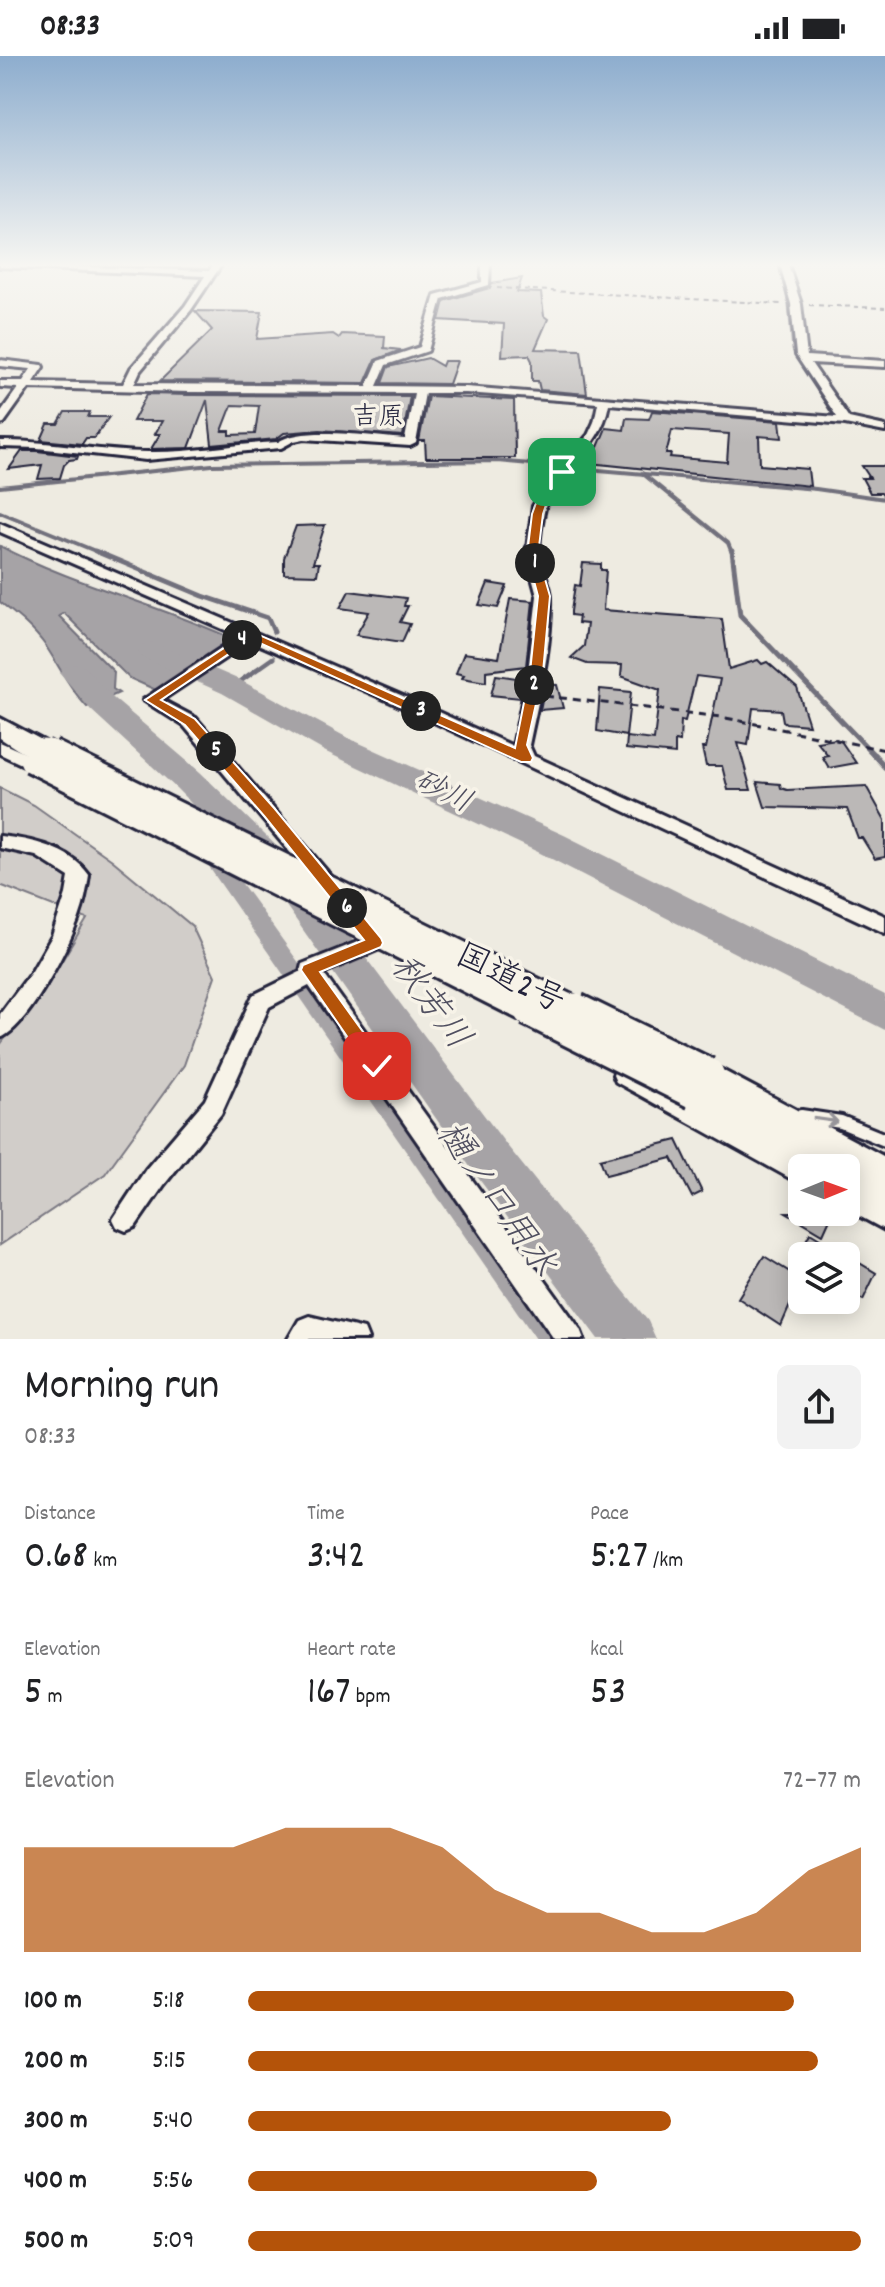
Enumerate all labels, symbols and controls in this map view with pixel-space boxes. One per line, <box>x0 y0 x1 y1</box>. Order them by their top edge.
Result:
text: 08:33 <box>40 7 100 50</box>
district label: 吉原 <box>352 400 404 437</box>
pin <box>528 438 596 506</box>
icon: arrive <box>540 450 584 494</box>
pin: 1 <box>515 543 555 583</box>
text: 1 <box>533 547 537 578</box>
pin: 4 <box>222 620 262 660</box>
text: 4 <box>237 624 247 655</box>
pin: 2 <box>514 665 554 705</box>
text: 2 <box>529 669 539 700</box>
pin: 3 <box>401 691 441 731</box>
text: 3 <box>416 695 426 726</box>
pin: 5 <box>196 731 236 771</box>
text: 5 <box>211 735 221 766</box>
water label: 砂川 <box>406 762 478 826</box>
pin: 6 <box>327 888 367 928</box>
text: 6 <box>342 892 352 923</box>
street label: 国道2号 <box>446 933 572 1029</box>
water label: 秋芳川 <box>375 945 481 1063</box>
pin <box>343 1032 411 1100</box>
icon: check <box>355 1044 399 1088</box>
water label: 樋ノ口用水 <box>421 1112 567 1290</box>
one-way arrow <box>813 1113 838 1128</box>
north arrow <box>788 1154 860 1226</box>
map controls <box>788 1154 860 1314</box>
button: layers <box>788 1242 860 1314</box>
text: Morning run <box>24 1357 219 1420</box>
button: share <box>777 1365 861 1449</box>
text: 08:33 <box>24 1419 76 1456</box>
text: Distance <box>24 1499 96 1530</box>
text: Time <box>307 1499 345 1530</box>
text: Pace <box>590 1499 629 1530</box>
text: 0.68 <box>24 1530 88 1587</box>
text: 3:42 <box>307 1530 365 1587</box>
text: 5:27 <box>590 1530 648 1587</box>
text: km <box>88 1546 117 1577</box>
text: /km <box>648 1546 683 1577</box>
text: Elevation <box>24 1635 101 1666</box>
text: Heart rate <box>307 1635 396 1666</box>
text: kcal <box>590 1635 623 1666</box>
text: 5 <box>24 1666 43 1723</box>
text: 167 <box>307 1666 351 1723</box>
text: 53 <box>590 1666 626 1723</box>
text: m <box>43 1682 63 1713</box>
text: bpm <box>351 1682 391 1713</box>
text: Elevation <box>24 1763 114 1800</box>
text: 72–77 m <box>783 1763 861 1800</box>
text: 100 m <box>24 1983 82 2020</box>
text: 5:18 <box>152 1983 184 2020</box>
text: 200 m <box>24 2043 88 2080</box>
text: 5:15 <box>152 2043 186 2080</box>
text: 300 m <box>24 2103 88 2140</box>
text: 5:40 <box>152 2103 193 2140</box>
text: 400 m <box>24 2163 87 2200</box>
text: 5:56 <box>152 2163 193 2200</box>
text: 500 m <box>24 2223 88 2260</box>
text: 5:09 <box>152 2223 194 2260</box>

